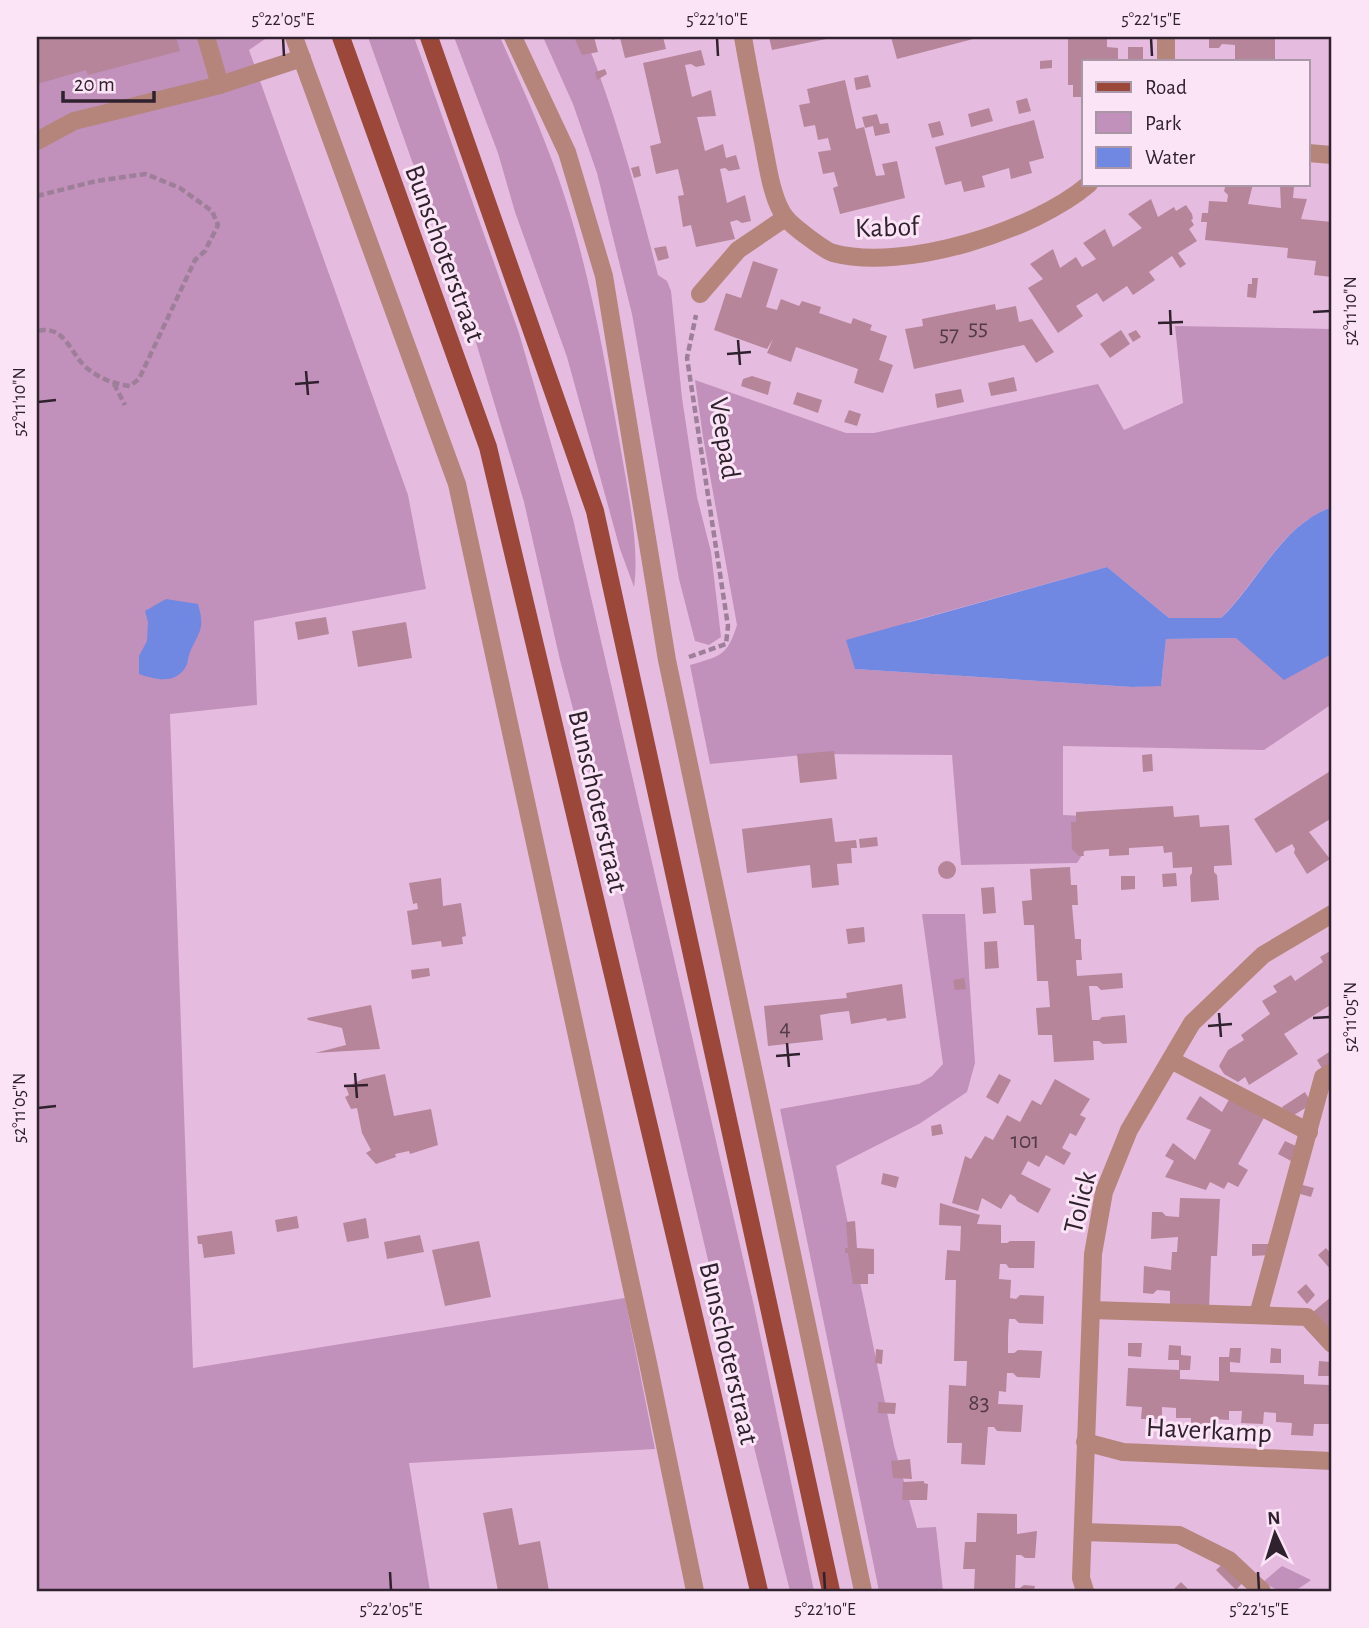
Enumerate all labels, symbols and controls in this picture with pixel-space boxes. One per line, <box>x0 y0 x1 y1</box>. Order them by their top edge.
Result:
text: 5°22'05"E <box>252 11 315 29</box>
text: 5°22'10"E <box>686 11 748 29</box>
text: 5°22'15"E <box>1121 11 1181 29</box>
scale bar <box>63 60 154 104</box>
legend <box>1082 60 1310 186</box>
text: 20 m <box>74 74 115 95</box>
text: Road <box>1145 77 1187 98</box>
text: Park <box>1145 113 1182 134</box>
text: Water <box>1145 147 1195 168</box>
street label: Bunschoterstraat <box>399 161 489 346</box>
street label: Kabof <box>855 213 921 243</box>
text: 52°11'10"N <box>1342 276 1360 346</box>
house number: 55 <box>968 316 988 340</box>
house number: 57 <box>939 322 959 346</box>
text: 52°11'10"N <box>11 367 29 437</box>
street label: Veepad <box>704 396 744 481</box>
street label: Bunschoterstraat <box>562 708 632 895</box>
text: 52°11'05"N <box>1342 982 1360 1052</box>
house number: 4 <box>779 1016 791 1040</box>
text: 52°11'05"N <box>11 1073 29 1143</box>
house number: 101 <box>1010 1129 1040 1153</box>
street label: Tolick <box>1060 1168 1102 1236</box>
street label: Bunschoterstraat <box>693 1260 763 1447</box>
house number: 83 <box>968 1391 990 1415</box>
street label: Haverkamp <box>1145 1414 1273 1448</box>
north arrow <box>1240 1498 1310 1568</box>
text: N <box>1267 1509 1281 1528</box>
text: 5°22'05"E <box>360 1601 423 1619</box>
text: 5°22'10"E <box>794 1601 856 1619</box>
text: 5°22'15"E <box>1229 1601 1289 1619</box>

